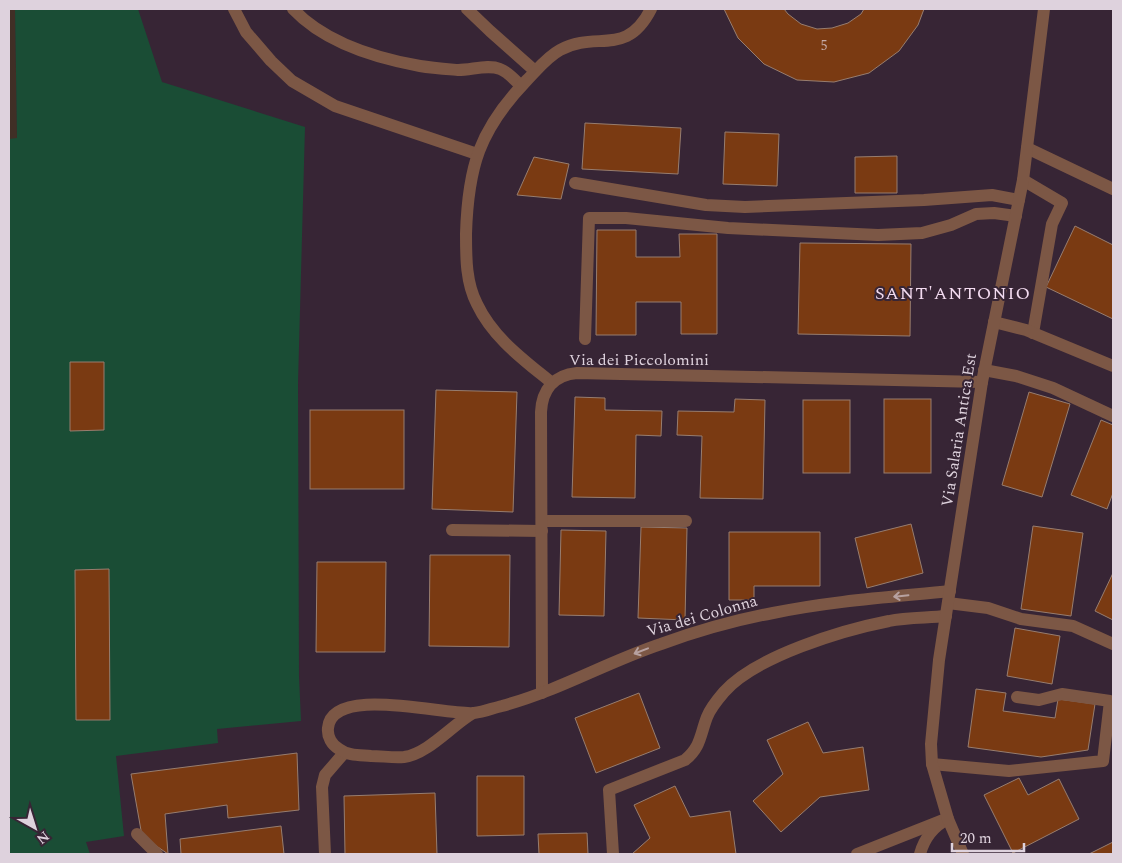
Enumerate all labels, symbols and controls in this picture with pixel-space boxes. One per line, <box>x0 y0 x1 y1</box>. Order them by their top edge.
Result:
house number: 5 <box>821 35 828 56</box>
district label: SANT'ANTONIO <box>875 280 1031 307</box>
street label: Via dei Piccolomini <box>569 348 709 372</box>
street label: Via Salaria Antica Est <box>935 351 983 509</box>
street label: Via dei Colonna <box>644 589 760 643</box>
one-way arrow <box>894 591 910 601</box>
one-way arrow <box>633 647 649 656</box>
north arrow <box>10 803 60 853</box>
scale bar <box>952 820 1024 852</box>
text: N <box>32 826 54 849</box>
text: 20 m <box>960 827 992 850</box>

